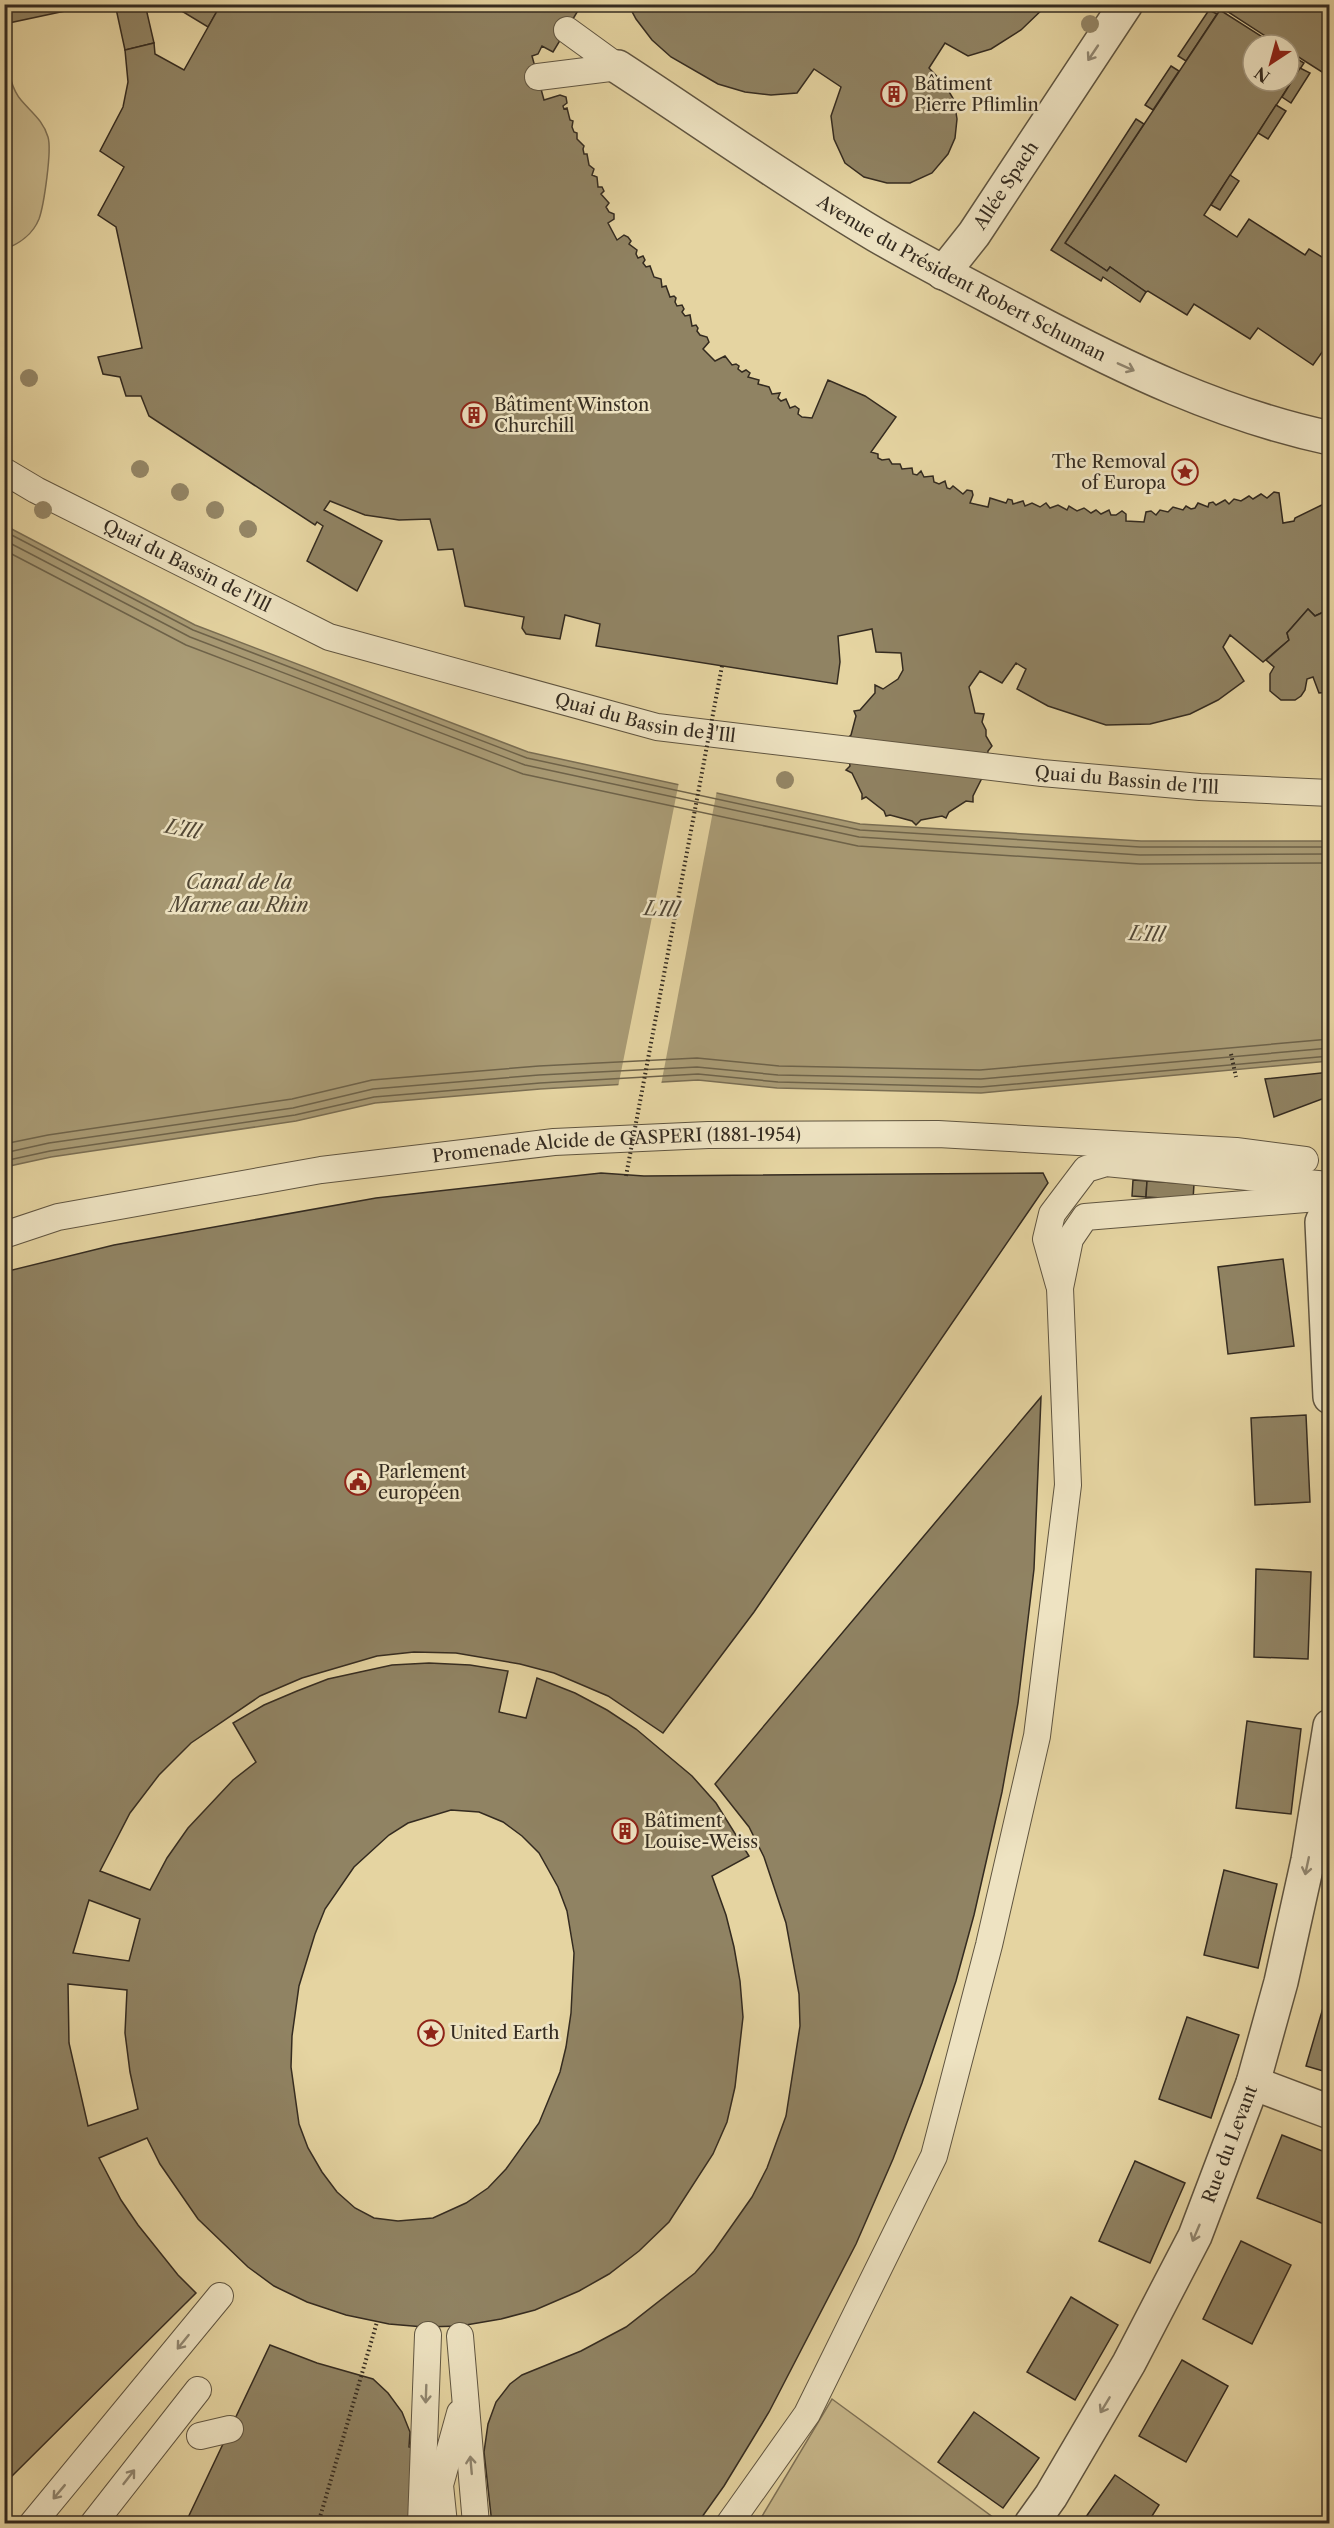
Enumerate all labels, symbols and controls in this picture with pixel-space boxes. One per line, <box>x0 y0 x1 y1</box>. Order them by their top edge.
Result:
north arrow <box>1241 33 1301 93</box>
one-way arrow <box>1087 45 1099 61</box>
text: N <box>1251 63 1274 87</box>
place label: Bâtiment Pierre Pflimlin <box>914 73 1039 116</box>
building icon: Bâtiment Pierre Pflimlin <box>879 79 909 109</box>
street label: Allée Spach <box>968 137 1043 235</box>
street label: Avenue du Président Robert Schuman <box>812 190 1110 366</box>
one-way arrow <box>1116 361 1134 373</box>
place label: Bâtiment Winston Churchill <box>494 394 649 437</box>
building icon: Bâtiment Winston Churchill <box>459 400 489 430</box>
place label: The Removal of Europa <box>1052 451 1166 494</box>
place icon: The Removal of Europa <box>1170 457 1200 487</box>
street label: Quai du Bassin de l'Ill <box>99 514 274 617</box>
street label: Quai du Bassin de l'Ill <box>552 688 737 747</box>
street label: Quai du Bassin de l'Ill <box>1034 761 1219 799</box>
water label: L'Ill <box>161 813 205 845</box>
water label: Canal de la Marne au Rhin <box>167 870 309 917</box>
water label: L'Ill <box>642 896 683 922</box>
water label: L'Ill <box>1127 921 1168 947</box>
street label: Promenade Alcide de GASPERI (1881-1954) <box>431 1124 801 1168</box>
place label: Parlement européen <box>378 1461 467 1504</box>
public building icon: Parlement européen <box>343 1467 373 1497</box>
place label: Bâtiment Louise-Weiss <box>644 1810 758 1853</box>
building icon: Bâtiment Louise-Weiss <box>610 1816 640 1846</box>
one-way arrow <box>1301 1856 1312 1876</box>
place icon: United Earth <box>416 2018 446 2048</box>
place label: United Earth <box>450 2022 560 2044</box>
street label: Rue du Levant <box>1198 2082 1262 2206</box>
one-way arrow <box>1190 2223 1201 2242</box>
one-way arrow <box>177 2333 190 2349</box>
one-way arrow <box>420 2383 431 2403</box>
one-way arrow <box>1098 2396 1110 2413</box>
one-way arrow <box>465 2456 476 2476</box>
one-way arrow <box>122 2470 135 2486</box>
one-way arrow <box>52 2484 66 2499</box>

